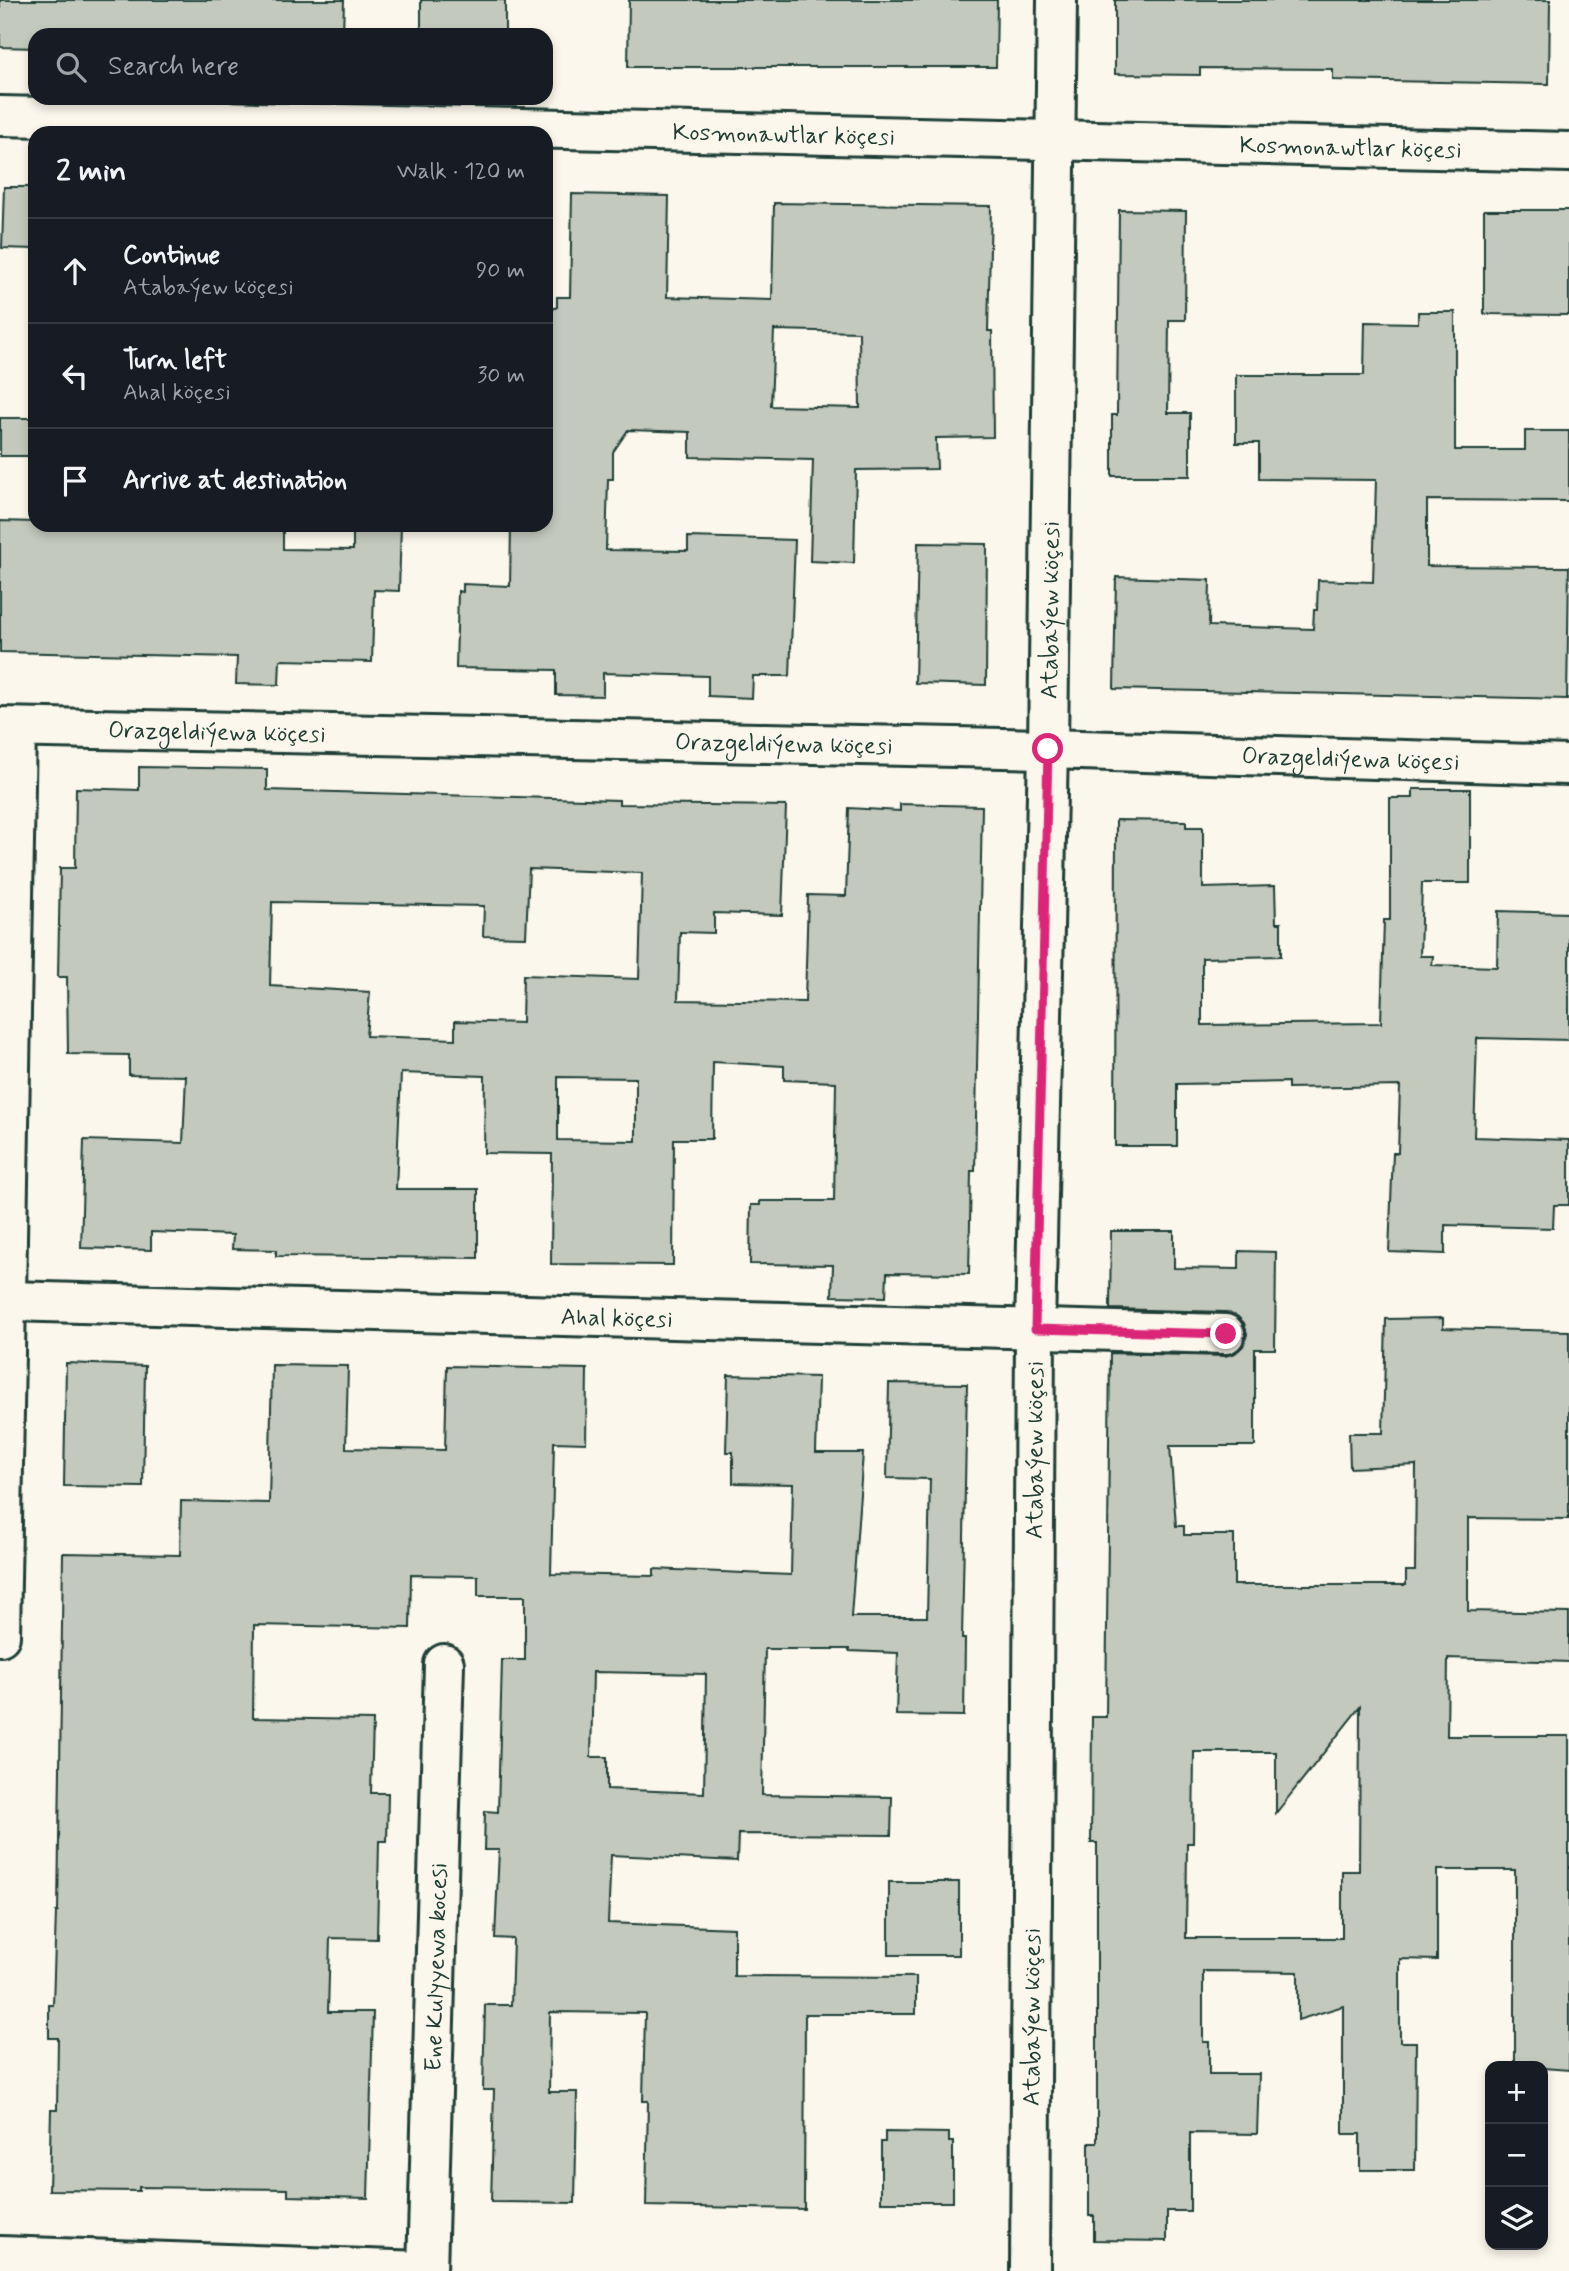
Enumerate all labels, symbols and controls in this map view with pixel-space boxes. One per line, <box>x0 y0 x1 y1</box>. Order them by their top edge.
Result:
search box <box>28 28 553 105</box>
icon: search <box>52 48 90 86</box>
text: Search here <box>108 50 239 84</box>
street label: Kosmonawtlar köçesi <box>672 117 895 154</box>
street label: Kosmonawtlar köçesi <box>1239 130 1462 167</box>
text: 2 min <box>56 152 126 191</box>
text: Walk · 120 m <box>397 157 525 187</box>
text: Continue <box>123 239 220 273</box>
icon: ahead <box>56 252 94 290</box>
text: 90 m <box>476 256 525 286</box>
text: Atabaýew köçesi <box>123 273 294 303</box>
text: Turn left <box>123 344 227 378</box>
icon: left <box>56 357 94 395</box>
text: 30 m <box>477 361 525 391</box>
text: Ahal köçesi <box>123 378 231 408</box>
icon: arrive <box>56 462 94 500</box>
text: Arrive at destination <box>123 464 347 498</box>
street label: Atabaýew köçesi <box>1035 521 1068 699</box>
street label: Orazgeldiýewa köçesi <box>108 715 326 751</box>
street label: Orazgeldiýewa köçesi <box>675 727 893 763</box>
route start <box>1032 733 1063 764</box>
street label: Orazgeldiýewa köçesi <box>1241 741 1460 779</box>
street label: Ahal köçesi <box>560 1302 673 1336</box>
route end <box>1210 1318 1241 1349</box>
street label: Atabaýew köçesi <box>1020 1361 1052 1539</box>
street label: Ene Kulyyewa kocesi <box>419 1862 455 2072</box>
street label: Atabaýew köçesi <box>1017 1928 1049 2106</box>
map controls <box>1485 2061 1548 2250</box>
button: + <box>1485 2061 1548 2124</box>
button: − <box>1485 2124 1548 2187</box>
button: layers <box>1485 2187 1548 2250</box>

